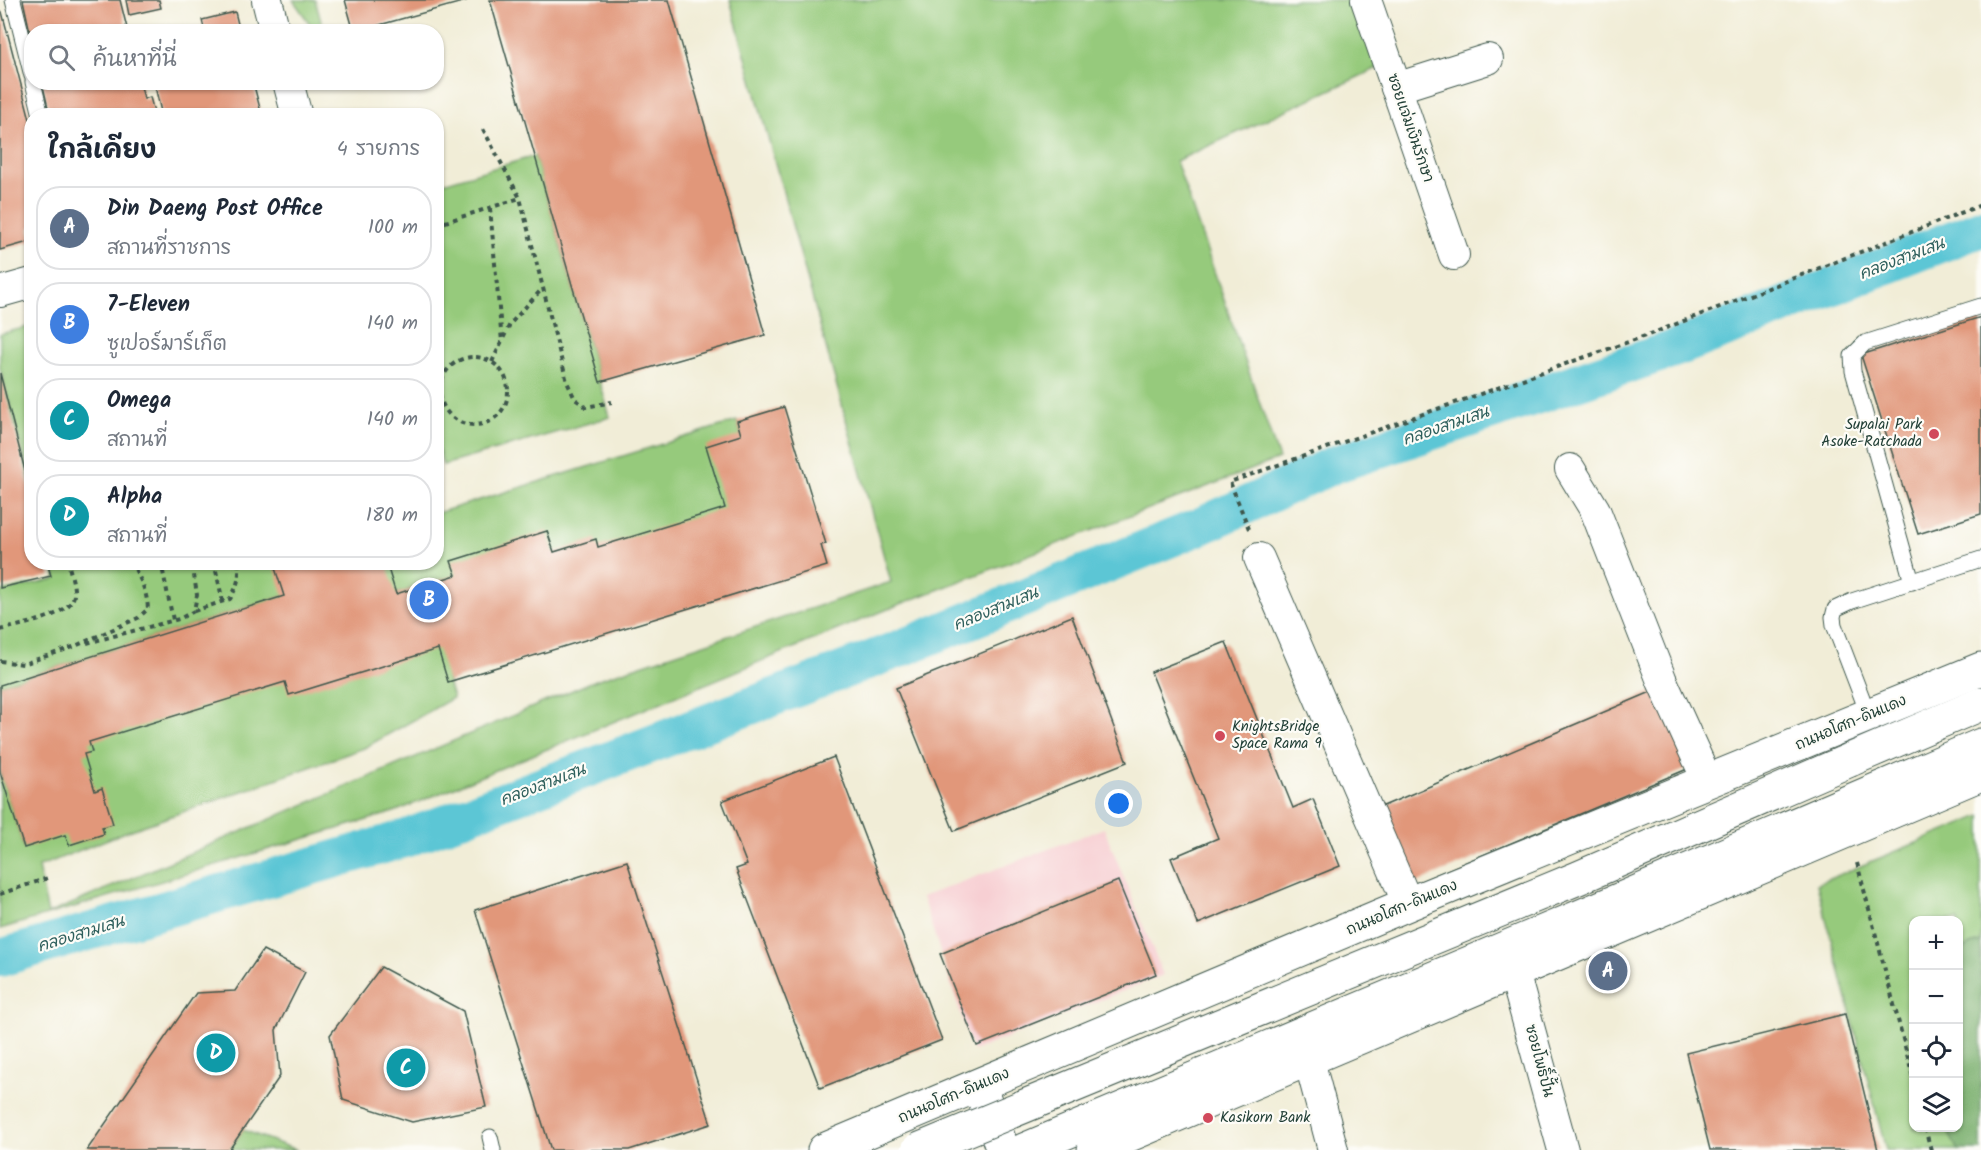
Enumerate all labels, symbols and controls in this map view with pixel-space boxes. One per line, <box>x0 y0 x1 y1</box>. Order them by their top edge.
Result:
search box <box>24 24 444 90</box>
icon: search <box>45 41 78 74</box>
text: ค้นหาที่นี่ <box>93 43 177 78</box>
street label: ซอยแจ่มเงินรักษา <box>1380 70 1440 186</box>
text: ใกล้เคียง <box>48 130 156 172</box>
text: 4 รายการ <box>337 134 420 166</box>
text: Din Daeng Post Office <box>107 192 323 227</box>
text: A <box>63 212 76 244</box>
text: 100 m <box>368 212 418 244</box>
water label: คลองสามเสน <box>1856 231 1950 287</box>
text: สถานที่ราชการ <box>107 233 231 265</box>
text: 7-Eleven <box>107 288 190 323</box>
text: B <box>63 308 76 340</box>
text: 140 m <box>367 308 418 340</box>
text: ซูเปอร์มาร์เก็ต <box>107 329 227 361</box>
text: Omega <box>107 384 171 419</box>
water label: คลองสามเสน <box>1400 399 1494 452</box>
text: C <box>63 404 76 436</box>
text: 140 m <box>367 404 418 436</box>
place label: Supalai Park Asoke-Ratchada <box>1821 413 1923 454</box>
text: สถานที่ <box>107 425 167 457</box>
marker: Supalai Park Asoke-Ratchada <box>1927 427 1941 441</box>
text: Alpha <box>107 480 162 515</box>
text: D <box>63 500 76 532</box>
text: 180 m <box>366 500 418 532</box>
text: สถานที่ <box>107 521 167 553</box>
pin: B <box>410 578 448 622</box>
water label: คลองสามเสน <box>950 580 1043 637</box>
street label: ถนนอโศก-ดินแดง <box>1792 689 1910 757</box>
place label: KnightsBridge Space Rama 9 <box>1232 715 1322 756</box>
marker: KnightsBridge Space Rama 9 <box>1213 729 1227 743</box>
water label: คลองสามเสน <box>497 757 591 813</box>
your location <box>1104 789 1133 818</box>
street label: ถนนอโศก-ดินแดง <box>1343 874 1461 942</box>
water label: คลองสามเสน <box>34 909 129 959</box>
map controls <box>1909 916 1963 1132</box>
button: + <box>1909 916 1963 970</box>
pin: A <box>1588 948 1628 994</box>
button: − <box>1909 970 1963 1024</box>
street label: ซอยโพธิ์ปั้น <box>1518 1021 1563 1100</box>
button: locate <box>1909 1024 1963 1078</box>
pin: D <box>196 1030 236 1076</box>
pin: C <box>386 1046 426 1090</box>
street label: ถนนอโศก-ดินแดง <box>895 1062 1013 1130</box>
button: layers <box>1909 1078 1963 1132</box>
place label: Kasikorn Bank <box>1220 1106 1311 1130</box>
marker: Kasikorn Bank <box>1201 1111 1215 1125</box>

